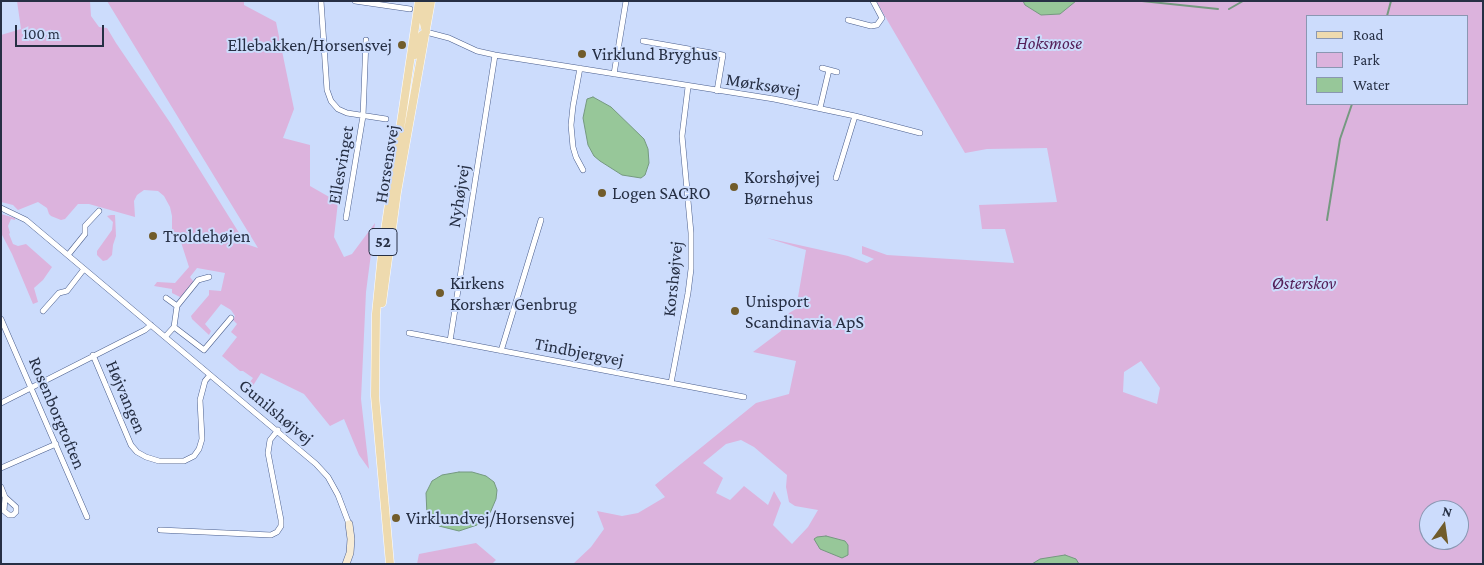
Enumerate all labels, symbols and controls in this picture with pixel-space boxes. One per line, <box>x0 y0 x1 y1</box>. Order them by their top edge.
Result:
scale bar <box>18 15 106 47</box>
legend <box>1306 15 1469 105</box>
text: 100 m <box>23 26 60 42</box>
text: Road <box>1353 27 1383 43</box>
park label: Hoksmose <box>1016 32 1082 54</box>
place label: Ellebakken/Horsensvej <box>228 34 392 56</box>
marker: Ellebakken/Horsensvej <box>396 39 408 51</box>
place label: Virklund Bryghus <box>592 43 718 65</box>
marker: Virklund Bryghus <box>576 48 588 60</box>
text: Park <box>1353 52 1380 68</box>
street label: Mørksøvej <box>724 68 802 102</box>
text: Water <box>1353 77 1390 93</box>
street label: Horsensvej <box>370 123 404 205</box>
street label: Ellesvinget <box>323 124 359 206</box>
street label: Nyhøjvej <box>443 163 475 229</box>
place label: Korshøjvej Børnehus <box>744 166 820 208</box>
marker: Korshøjvej Børnehus <box>728 181 740 193</box>
place label: Logen SACRO <box>612 182 711 204</box>
marker: Logen SACRO <box>596 187 608 199</box>
place label: Troldehøjen <box>163 225 250 247</box>
road number: 52 <box>369 228 397 256</box>
marker: Troldehøjen <box>147 230 159 242</box>
street label: Korshøjvej <box>658 240 688 318</box>
place label: Kirkens Korshær Genbrug <box>450 272 577 314</box>
park label: Østerskov <box>1272 272 1336 294</box>
marker: Kirkens Korshær Genbrug <box>434 287 446 299</box>
place label: Unisport Scandinavia ApS <box>745 290 864 332</box>
marker: Unisport Scandinavia ApS <box>729 305 741 317</box>
street label: Tindbjergvej <box>533 333 625 371</box>
street label: Rosenborgtoften <box>24 354 90 472</box>
street label: Højvangen <box>101 357 151 437</box>
street label: Gunilshøjvej <box>234 375 318 449</box>
north arrow <box>1419 500 1469 550</box>
text: N <box>1441 502 1454 520</box>
place label: Virklundvej/Horsensvej <box>406 507 575 529</box>
marker: Virklundvej/Horsensvej <box>390 512 402 524</box>

